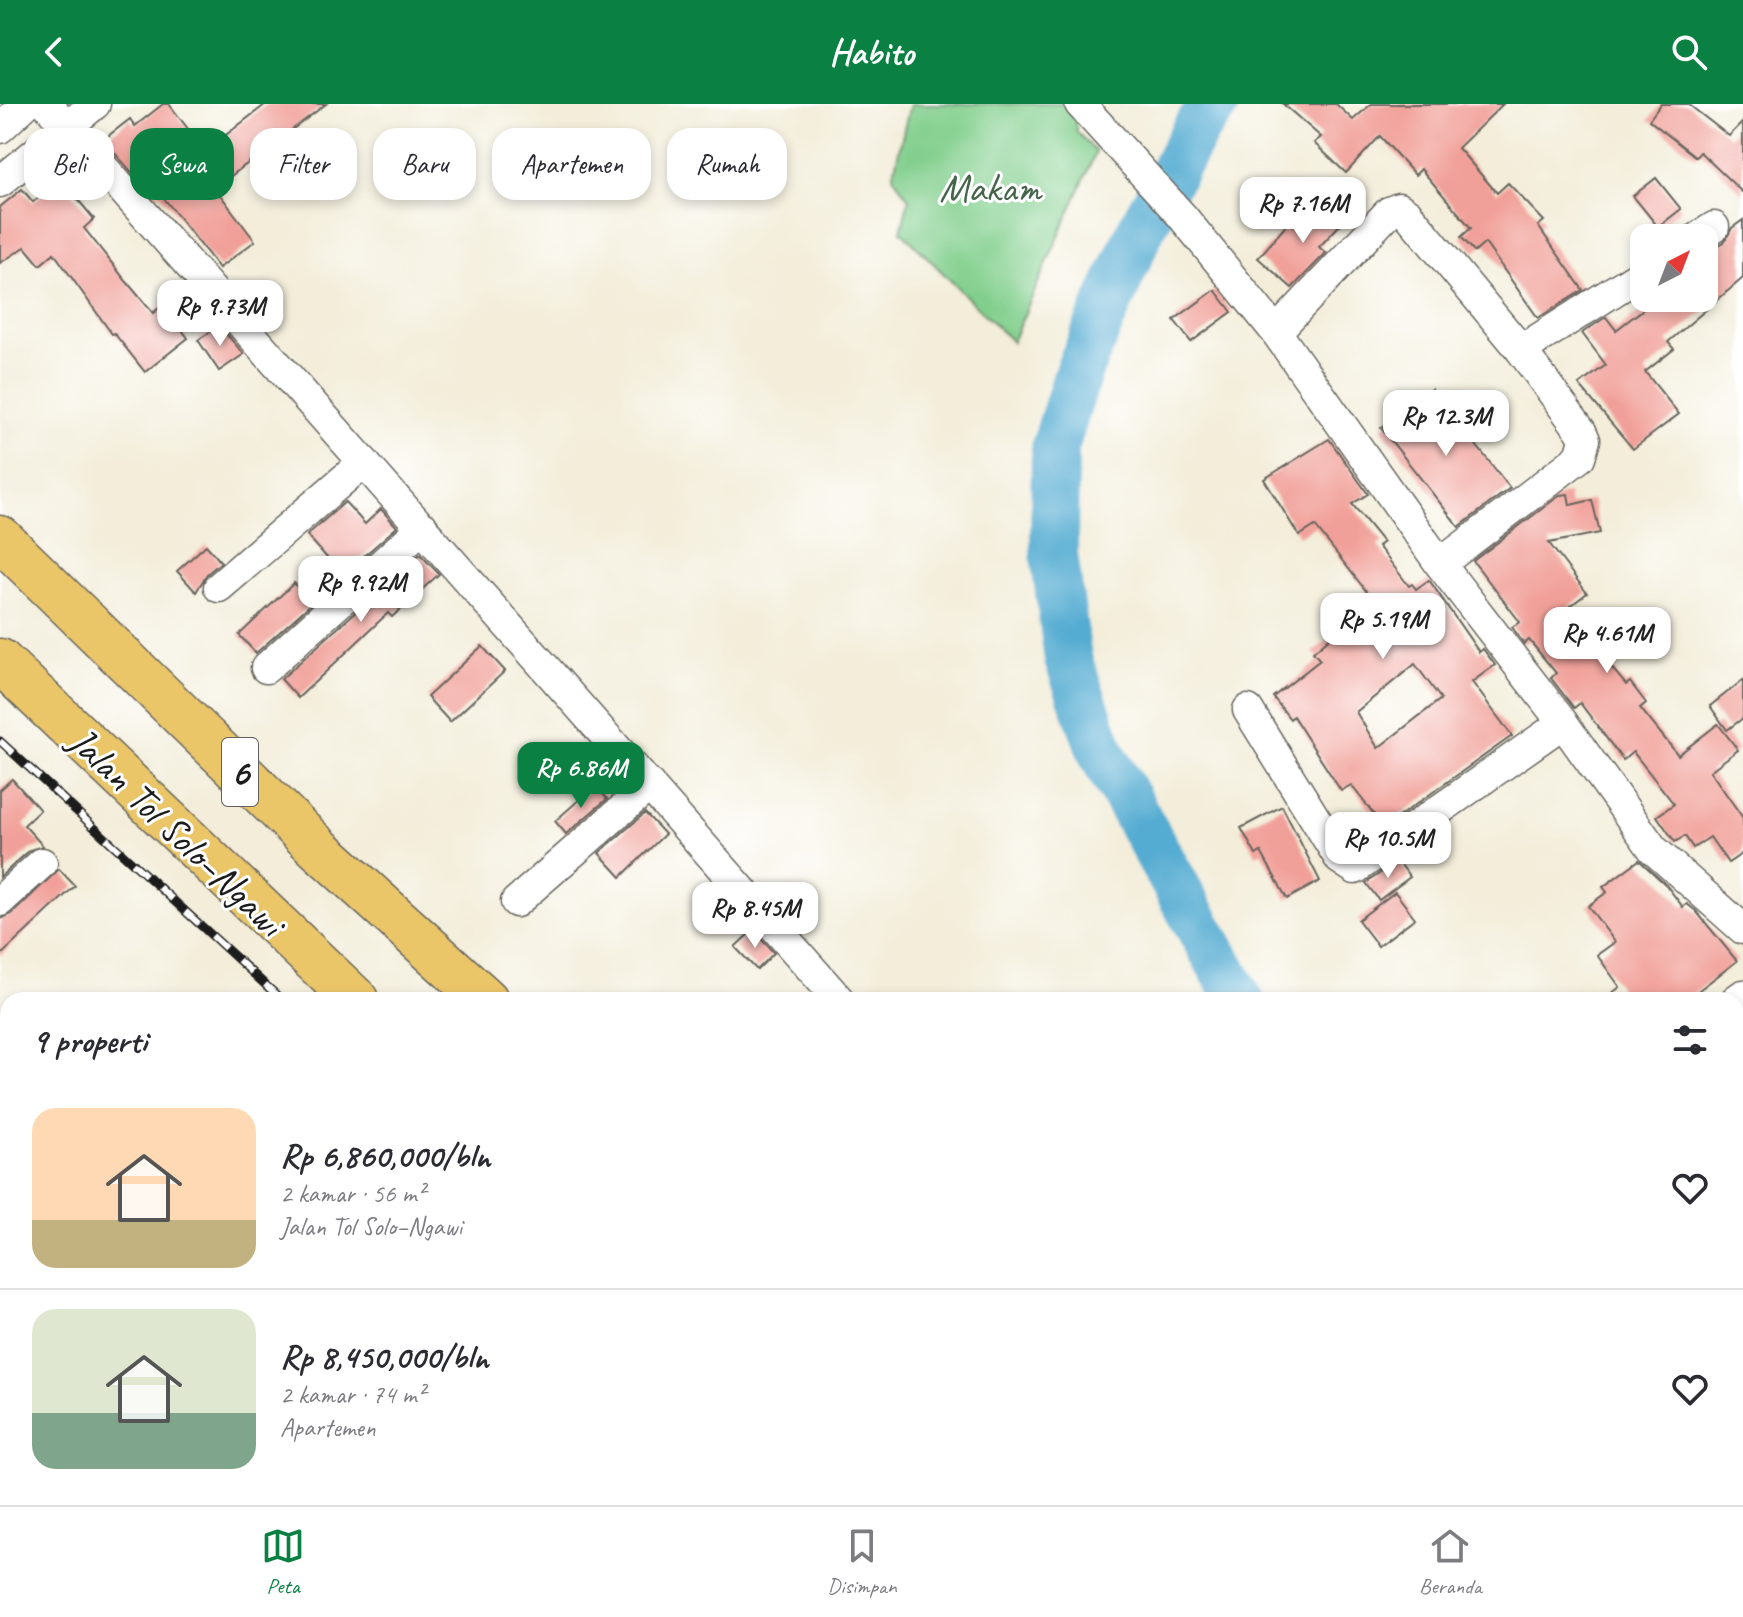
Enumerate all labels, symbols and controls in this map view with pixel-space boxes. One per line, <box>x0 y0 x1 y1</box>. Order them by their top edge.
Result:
text: Habito <box>829 29 914 75</box>
icon: back <box>32 30 76 74</box>
icon: search <box>1667 30 1711 74</box>
chip: Beli <box>24 128 114 200</box>
chip: Sewa <box>130 128 234 200</box>
chip: Filter <box>250 128 357 200</box>
chip: Baru <box>373 128 476 200</box>
chip: Apartemen <box>492 128 651 200</box>
chip: Rumah <box>667 128 787 200</box>
park label: Makam <box>939 163 1043 213</box>
pin: Rp 7.16M <box>1220 177 1386 245</box>
text: Rp 7.16M <box>1258 186 1348 219</box>
north arrow <box>1630 224 1718 312</box>
map controls <box>1630 224 1718 312</box>
pin: Rp 9.73M <box>137 280 303 348</box>
text: Rp 9.73M <box>175 289 265 322</box>
pin: Rp 12.3M <box>1363 390 1529 458</box>
text: Rp 12.3M <box>1401 399 1491 432</box>
pin: Rp 9.92M <box>278 556 444 624</box>
text: Rp 9.92M <box>316 565 406 598</box>
pin: Rp 5.19M <box>1300 593 1466 661</box>
text: Rp 5.19M <box>1338 602 1428 635</box>
pin: Rp 4.61M <box>1524 607 1690 675</box>
text: Rp 4.61M <box>1562 616 1652 649</box>
street label: Jalan Tol Solo–Ngawi <box>57 715 298 950</box>
road number: 6 <box>222 738 258 806</box>
pin: Rp 6.86M <box>498 742 664 810</box>
text: Rp 6.86M <box>535 751 627 784</box>
pin: Rp 10.5M <box>1305 812 1471 880</box>
text: Rp 10.5M <box>1343 821 1433 854</box>
pin: Rp 8.45M <box>672 882 838 950</box>
text: Rp 8.45M <box>710 891 800 924</box>
icon: filters <box>1668 1018 1712 1062</box>
text: 9 properti <box>32 1019 147 1062</box>
text: Rp 6,860,000/bln <box>280 1134 490 1177</box>
icon: home <box>96 1140 192 1236</box>
icon: heart <box>1668 1166 1712 1210</box>
text: 2 kamar · 56 m² <box>280 1177 425 1210</box>
text: Jalan Tol Solo–Ngawi <box>280 1210 462 1243</box>
text: Rp 8,450,000/bln <box>280 1335 488 1378</box>
icon: home <box>96 1341 192 1437</box>
icon: heart <box>1668 1367 1712 1411</box>
text: 2 kamar · 74 m² <box>280 1378 425 1411</box>
text: Apartemen <box>280 1411 375 1444</box>
tab: Peta <box>261 1524 305 1600</box>
tab: Disimpan <box>827 1524 897 1600</box>
tab: Beranda <box>1419 1524 1482 1600</box>

